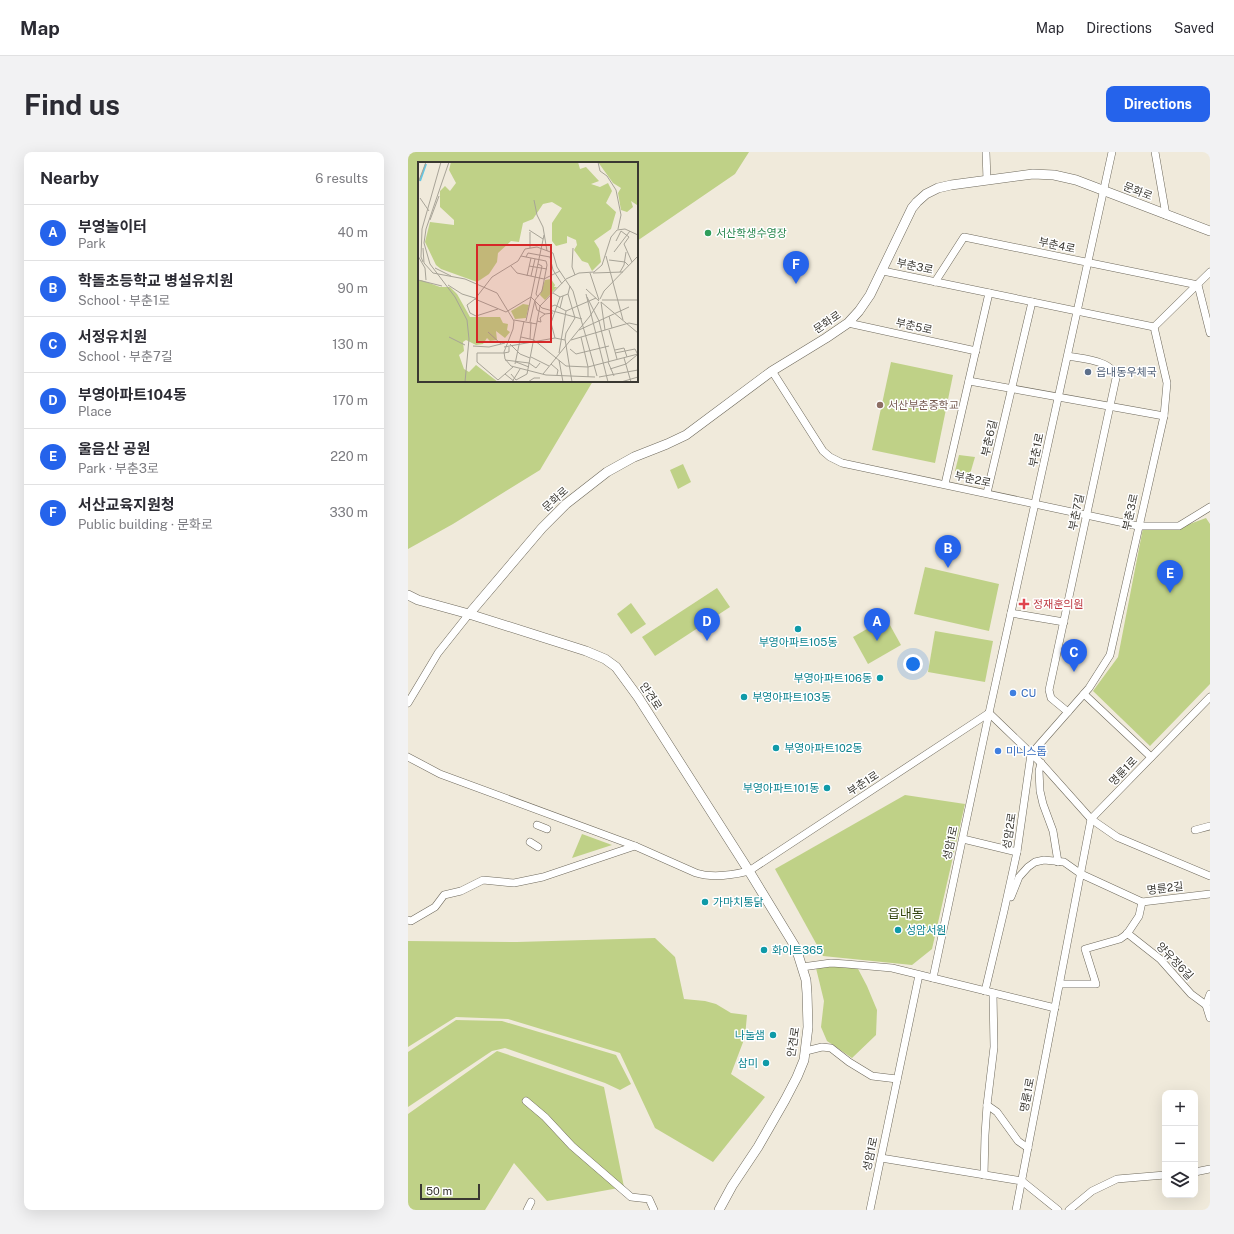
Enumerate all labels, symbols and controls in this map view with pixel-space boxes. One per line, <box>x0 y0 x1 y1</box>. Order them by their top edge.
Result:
text: Map <box>20 17 60 39</box>
text: Map <box>1036 20 1064 36</box>
text: Directions <box>1086 20 1152 36</box>
text: Saved <box>1174 20 1214 36</box>
button: Directions <box>1106 86 1210 122</box>
text: Find us <box>24 88 120 121</box>
inset map <box>418 162 638 382</box>
text: Nearby <box>40 168 99 188</box>
text: 6 results <box>315 171 368 186</box>
street label: 문화로 <box>1122 180 1154 202</box>
text: 부영놀이터 <box>78 218 147 235</box>
text: A <box>48 225 58 240</box>
text: 40 m <box>337 225 368 240</box>
place label: 서산학생수영장 <box>716 227 787 239</box>
marker: 서산학생수영장 <box>703 228 713 238</box>
street label: 부춘4로 <box>1038 235 1076 255</box>
text: Park <box>78 236 106 251</box>
pin: F <box>783 251 809 284</box>
street label: 부춘3로 <box>896 256 934 276</box>
text: 학돌초등학교 병설유치원 <box>78 272 233 289</box>
text: B <box>49 281 57 296</box>
text: 90 m <box>338 281 368 296</box>
text: School · 부춘1로 <box>78 293 170 308</box>
street label: 문화로 <box>811 309 843 335</box>
street label: 부춘5로 <box>894 316 934 336</box>
text: 서정유치원 <box>78 328 147 345</box>
text: C <box>48 337 58 352</box>
text: 130 m <box>332 337 368 352</box>
text: School · 부춘7길 <box>78 349 173 364</box>
place label: 읍내동우체국 <box>1096 366 1157 378</box>
marker: 읍내동우체국 <box>1083 367 1093 377</box>
text: 부영아파트104동 <box>78 386 187 403</box>
text: D <box>48 393 58 408</box>
text: 170 m <box>333 393 368 408</box>
place label: 서산부춘중학교 <box>888 399 959 411</box>
marker: 서산부춘중학교 <box>875 400 885 410</box>
text: Place <box>78 404 112 419</box>
street label: 부춘6길 <box>979 419 999 457</box>
street label: 부춘1로 <box>1027 432 1045 468</box>
text: 울음산 공원 <box>78 440 150 457</box>
text: E <box>49 449 57 464</box>
text: 220 m <box>330 449 368 464</box>
text: Park · 부춘3로 <box>78 461 159 476</box>
street label: 부춘2로 <box>954 469 992 489</box>
street label: 문화로 <box>540 484 570 514</box>
street label: 부춘3로 <box>1120 492 1140 532</box>
street label: 부춘7길 <box>1066 493 1086 531</box>
text: 서산교육지원청 <box>78 496 175 513</box>
text: F <box>49 505 57 520</box>
text: 330 m <box>329 505 368 520</box>
text: Public building · 문화로 <box>78 517 213 532</box>
pin: B <box>935 535 961 568</box>
pin: E <box>1157 560 1183 593</box>
marker: 정재훈의원 <box>1018 598 1030 610</box>
place label: 정재훈의원 <box>1033 598 1084 610</box>
pin: D <box>694 608 720 641</box>
pin: A <box>864 608 890 641</box>
marker: 부영아파트105동 <box>793 624 803 634</box>
place label: 부영아파트105동 <box>759 636 837 648</box>
pin: C <box>1061 639 1087 672</box>
your location <box>903 654 923 674</box>
place label: 부영아파트106동 <box>793 672 872 684</box>
marker: 부영아파트106동 <box>875 673 885 683</box>
street label: 안견로 <box>638 680 664 712</box>
place label: CU <box>1021 687 1036 699</box>
marker: CU <box>1008 688 1018 698</box>
place label: 부영아파트103동 <box>752 691 831 703</box>
marker: 부영아파트103동 <box>739 692 749 702</box>
place label: 부영아파트102동 <box>784 742 863 754</box>
marker: 부영아파트102동 <box>771 743 781 753</box>
place label: 미니스톱 <box>1006 745 1046 757</box>
marker: 미니스톱 <box>993 746 1003 756</box>
street label: 명륜1로 <box>1107 754 1139 788</box>
street label: 부춘1로 <box>845 768 881 798</box>
place label: 부영아파트101동 <box>743 782 819 794</box>
marker: 부영아파트101동 <box>822 783 832 793</box>
street label: 성암2로 <box>1000 812 1018 850</box>
street label: 성암1로 <box>941 825 959 861</box>
street label: 명륜2길 <box>1146 880 1184 896</box>
place label: 가마치통닭 <box>713 896 764 908</box>
marker: 가마치통닭 <box>700 897 710 907</box>
district label: 읍내동 <box>888 906 924 921</box>
place label: 성암서원 <box>906 924 946 936</box>
marker: 성암서원 <box>893 925 903 935</box>
street label: 양유정6길 <box>1154 940 1196 982</box>
place label: 화이트365 <box>772 944 823 956</box>
marker: 화이트365 <box>759 945 769 955</box>
street label: 안견로 <box>785 1026 801 1058</box>
place label: 나눌샘 <box>735 1029 765 1041</box>
marker: 나눌샘 <box>768 1030 778 1040</box>
place label: 삼미 <box>738 1057 758 1069</box>
marker: 삼미 <box>761 1058 771 1068</box>
street label: 명륜1로 <box>1018 1077 1036 1113</box>
map controls <box>1162 1090 1198 1198</box>
button: + <box>1162 1090 1198 1126</box>
button: − <box>1162 1126 1198 1162</box>
street label: 성암1로 <box>861 1136 879 1172</box>
button: layers <box>1162 1162 1198 1198</box>
scale bar <box>420 1182 480 1201</box>
text: 50 m <box>426 1185 452 1197</box>

